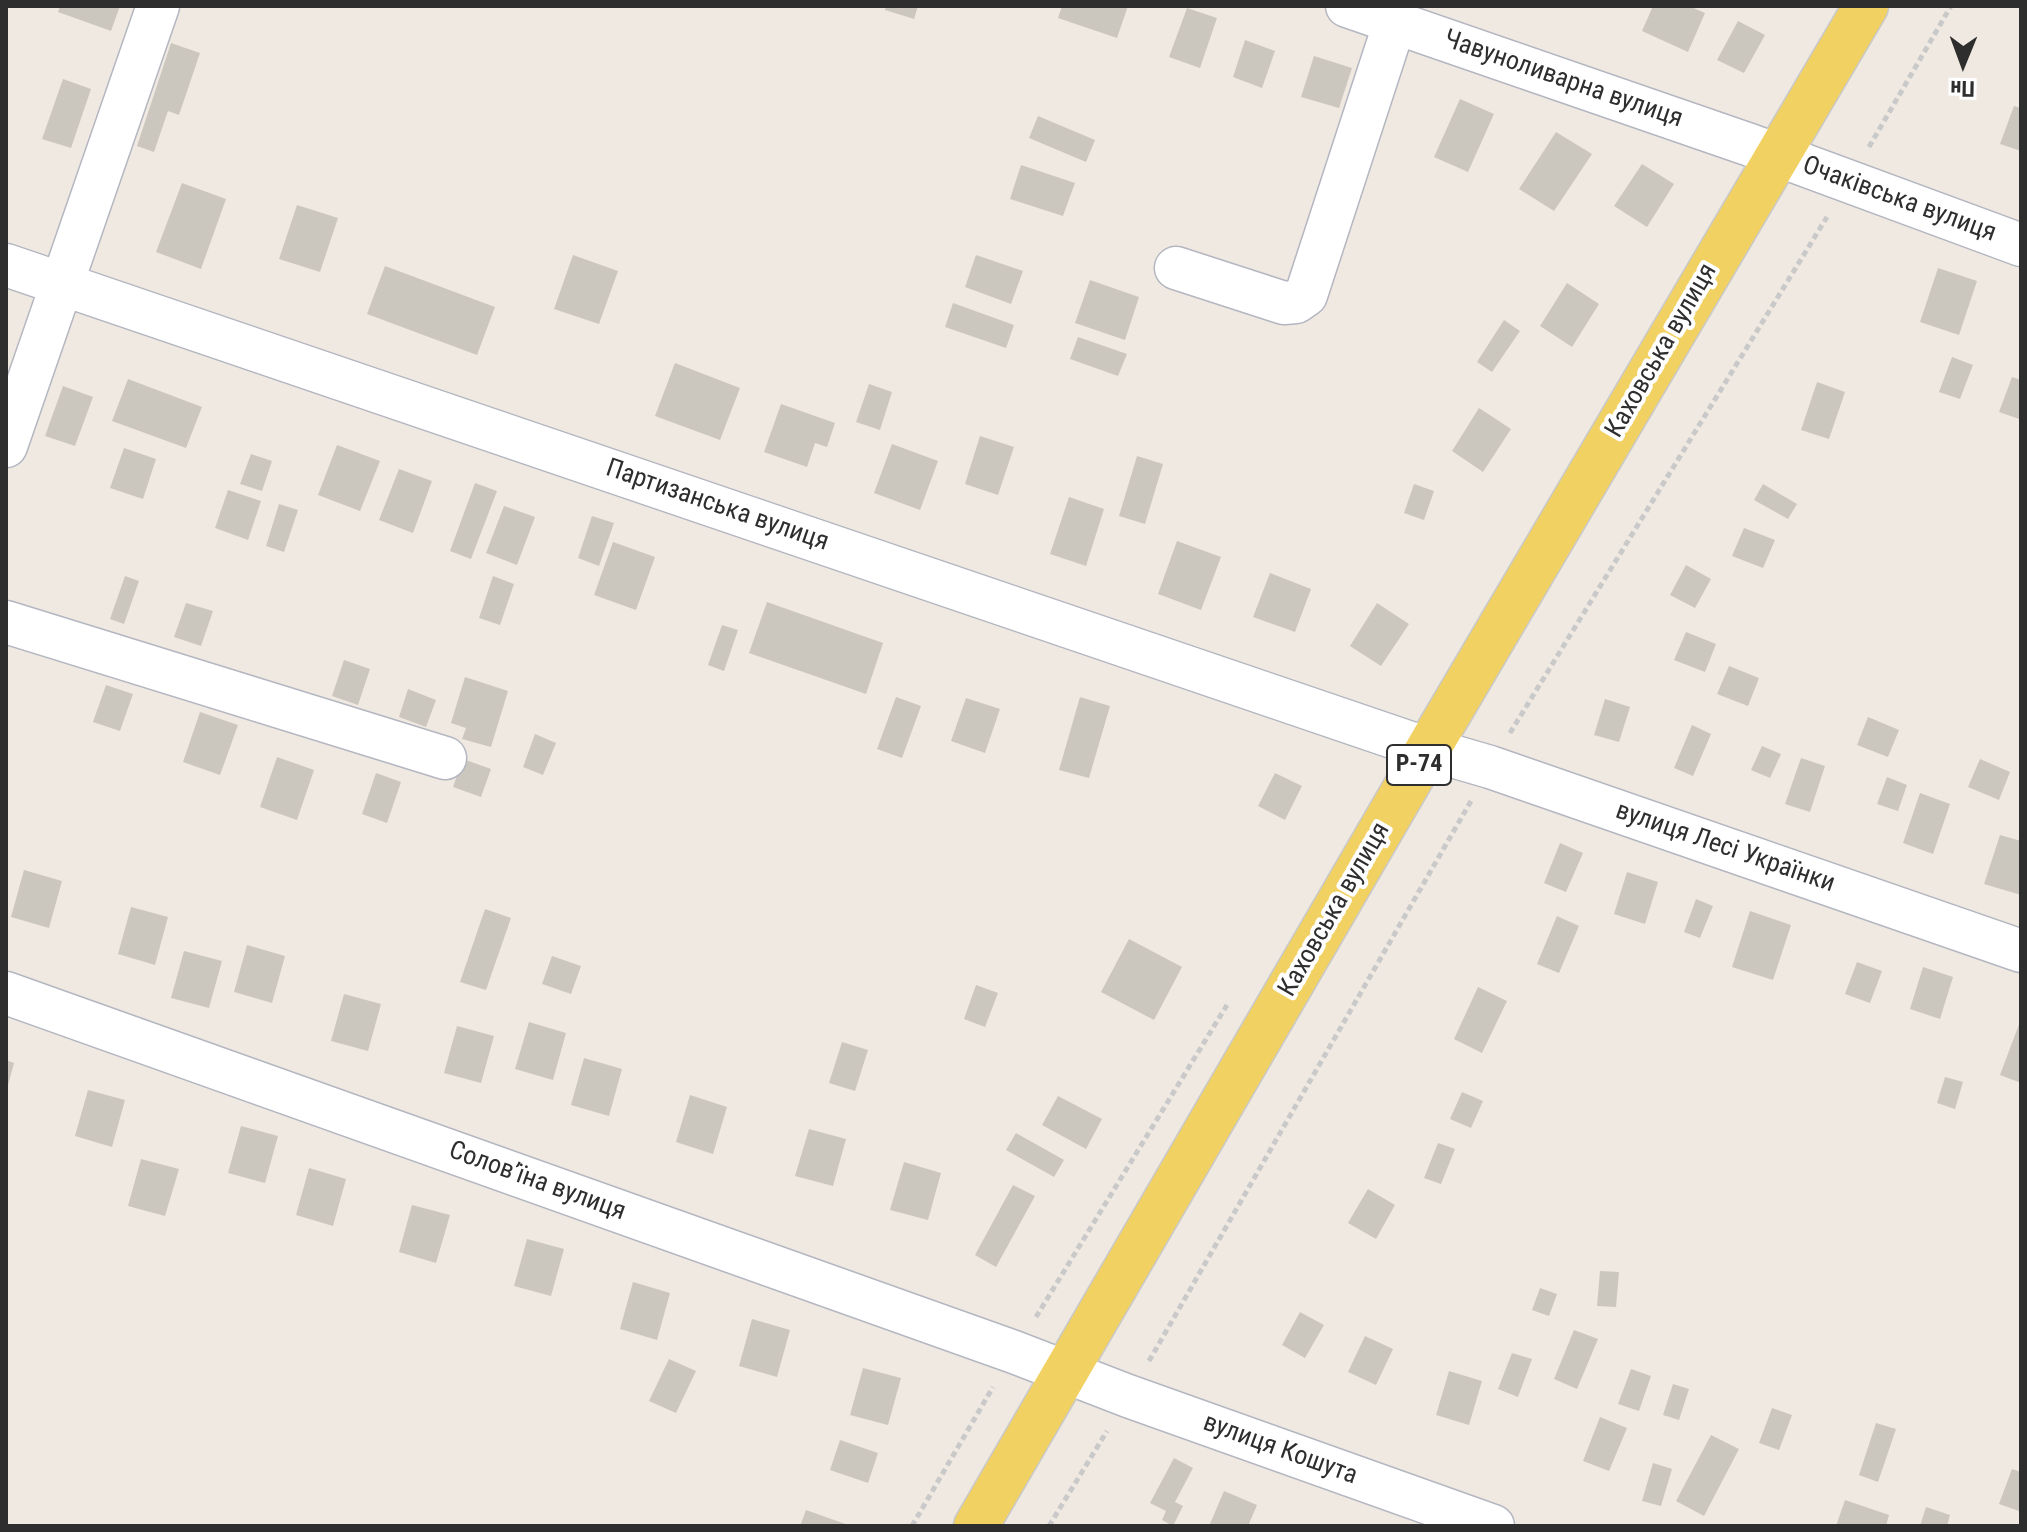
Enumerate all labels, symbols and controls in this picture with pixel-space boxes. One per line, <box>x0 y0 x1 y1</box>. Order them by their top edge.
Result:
street label: Чавуноливарна вулиця <box>1439 24 1687 136</box>
north arrow <box>1923 24 2003 104</box>
text: Пн <box>1950 76 1975 101</box>
street label: Очаківська вулиця <box>1798 151 2000 249</box>
street label: Каховська вулиця <box>1600 258 1724 444</box>
street label: Партизанська вулиця <box>602 453 832 559</box>
road number: Р-74 <box>1387 745 1451 785</box>
street label: вулиця Лесі Українки <box>1611 796 1839 900</box>
street label: Каховська вулиця <box>1273 817 1397 1003</box>
street label: Соловʼїна вулиця <box>444 1136 630 1228</box>
street label: вулиця Кошута <box>1199 1408 1361 1492</box>

